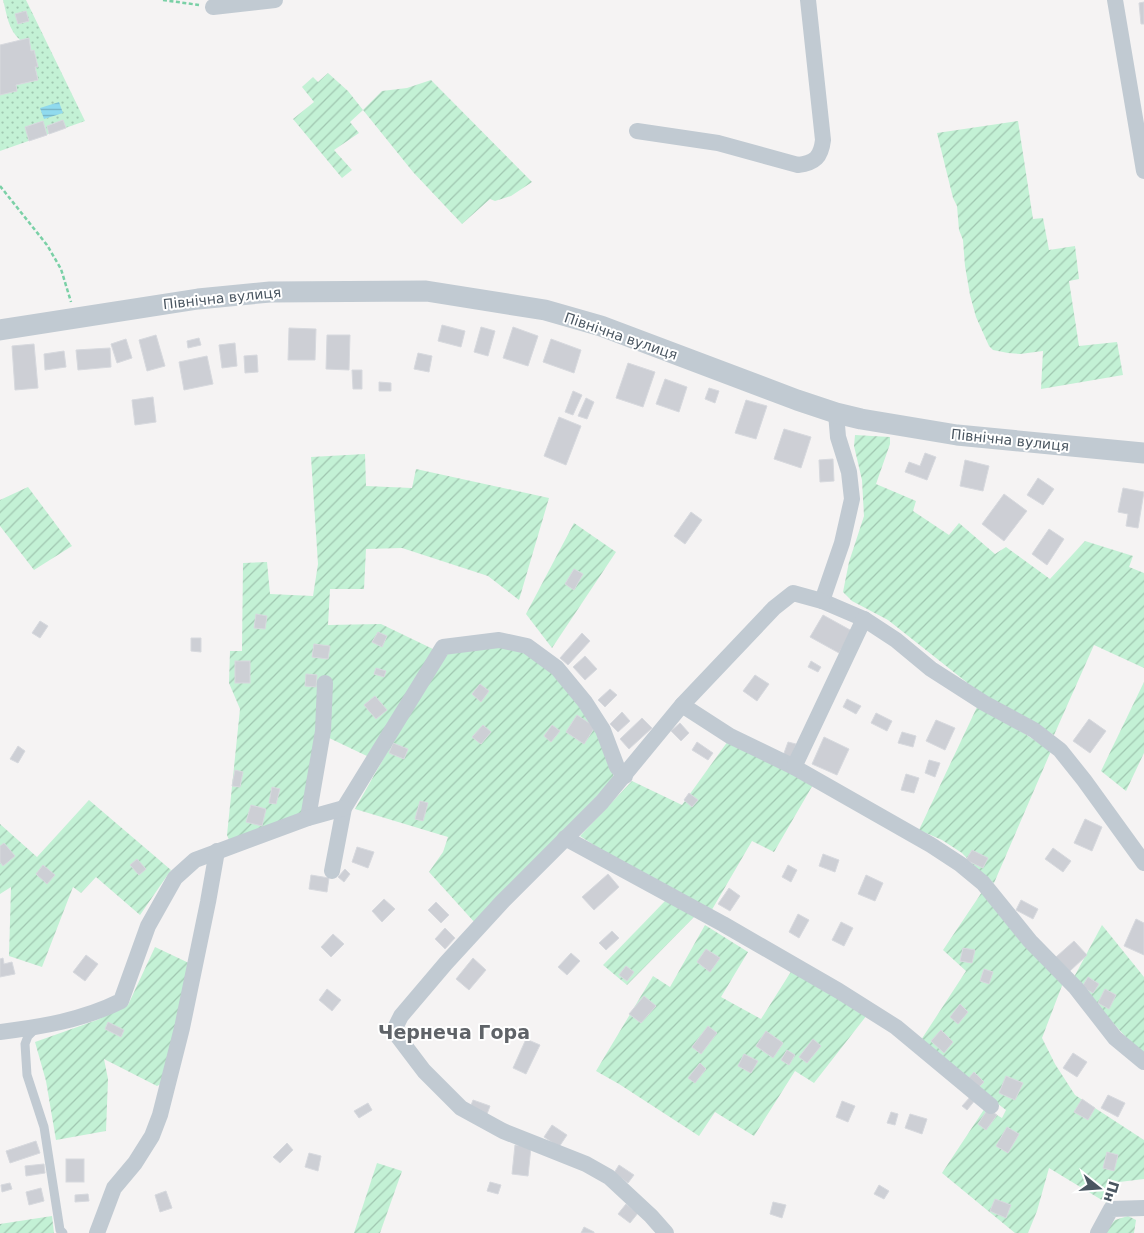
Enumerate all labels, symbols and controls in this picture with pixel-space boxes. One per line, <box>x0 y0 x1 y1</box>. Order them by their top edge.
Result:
street label: Північна вулиця <box>162 284 282 312</box>
street label: Північна вулиця <box>562 309 680 363</box>
street label: Північна вулиця <box>950 426 1070 454</box>
district label: Чернеча Гора <box>378 1021 530 1043</box>
north arrow <box>1074 1163 1124 1213</box>
text: Пн <box>1101 1179 1122 1204</box>

